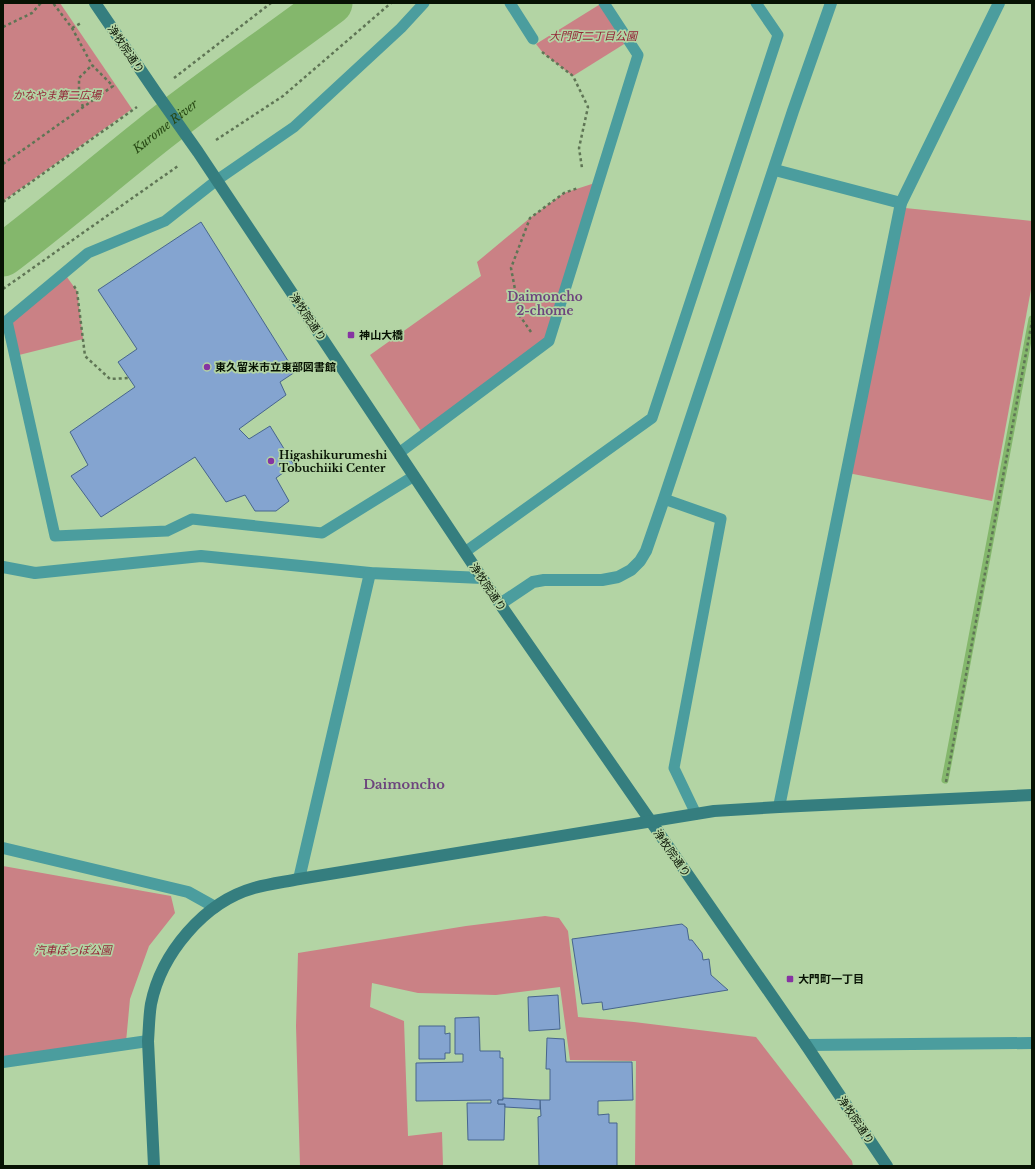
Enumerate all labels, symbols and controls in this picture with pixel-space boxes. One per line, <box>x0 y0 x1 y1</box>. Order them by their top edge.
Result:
street label: 浄牧院通り <box>105 22 147 76</box>
park label: 大門町二丁目公園 <box>549 29 639 43</box>
park label: かなやま第二広場 <box>13 88 103 102</box>
water label: Kurome River <box>128 95 201 156</box>
district label: Daimoncho 2-chome <box>507 289 583 318</box>
street label: 浄牧院通り <box>287 290 329 344</box>
place label: 神山大橋 <box>359 328 403 342</box>
marker: 神山大橋 <box>346 330 356 340</box>
place label: 東久留米市立東部図書館 <box>215 360 336 374</box>
marker: 東久留米市立東部図書館 <box>202 362 212 372</box>
place label: Higashikurumeshi Tobuchiiki Center <box>279 448 387 475</box>
marker: Higashikurumeshi Tobuchiiki Center <box>266 456 276 466</box>
street label: 浄牧院通り <box>467 560 509 614</box>
district label: Daimoncho <box>363 776 445 793</box>
street label: 浄牧院通り <box>650 826 694 880</box>
park label: 汽車ぽっぽ公園 <box>35 943 113 957</box>
place label: 大門町一丁目 <box>798 972 864 986</box>
marker: 大門町一丁目 <box>785 974 795 984</box>
street label: 浄牧院通り <box>835 1093 877 1147</box>

